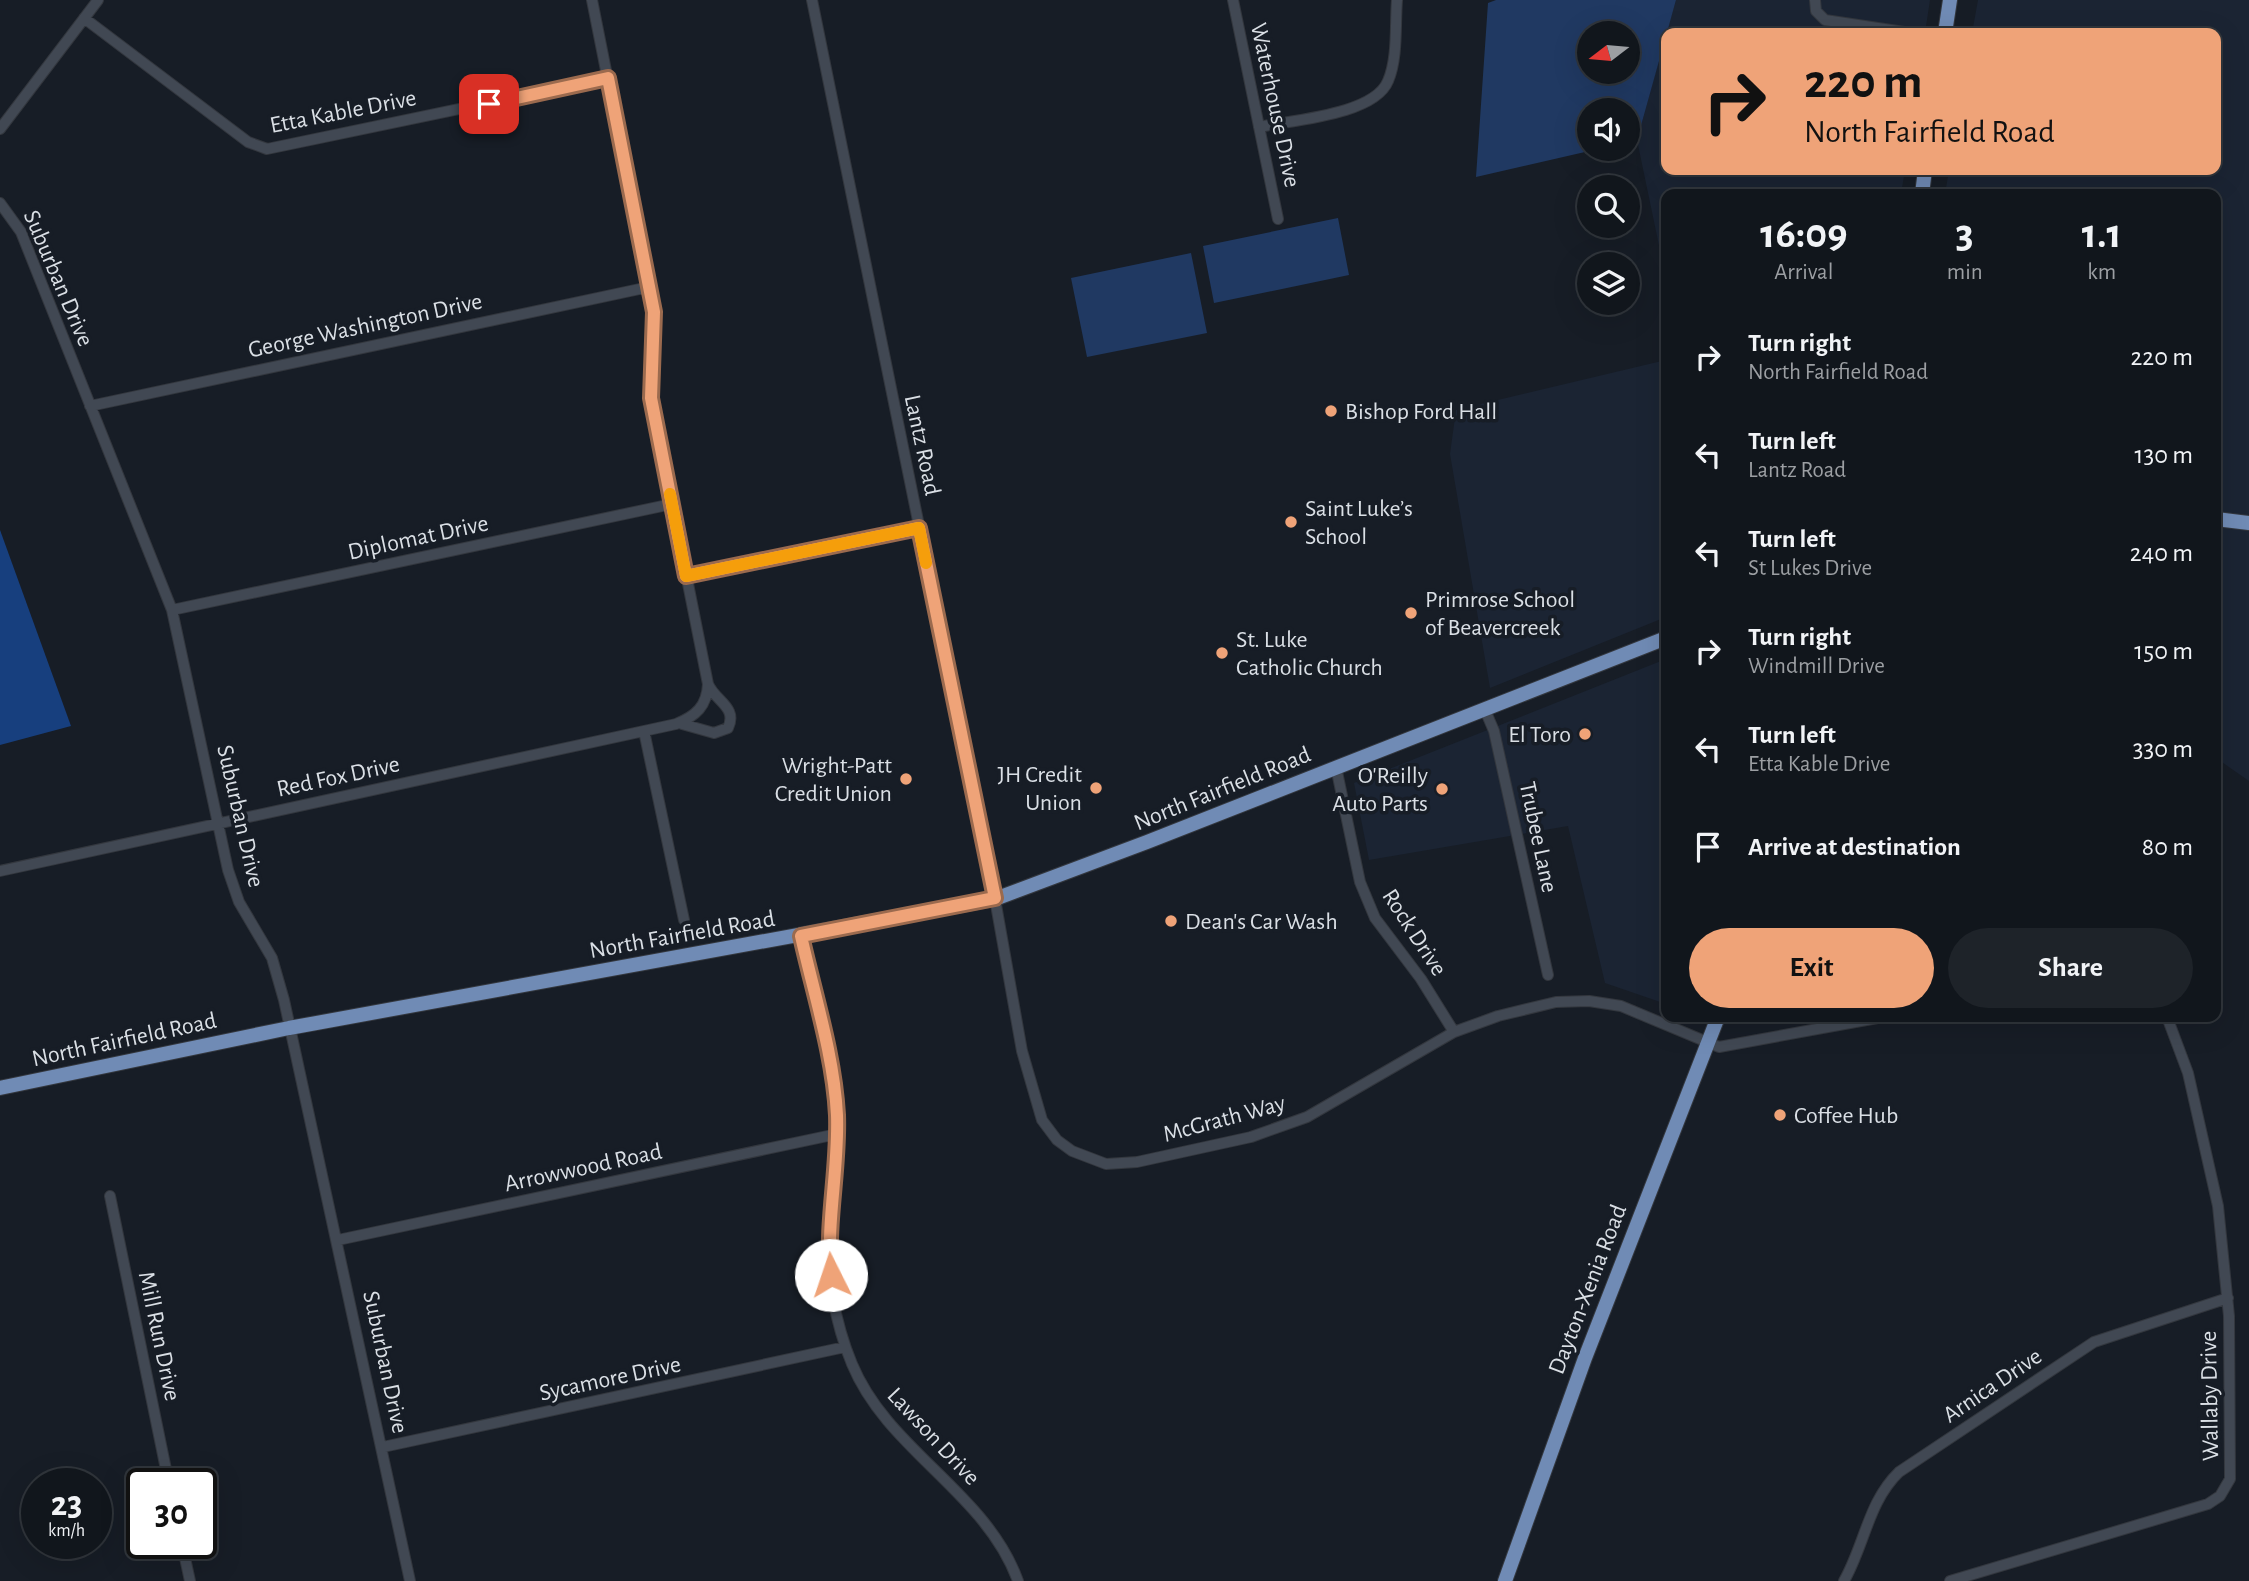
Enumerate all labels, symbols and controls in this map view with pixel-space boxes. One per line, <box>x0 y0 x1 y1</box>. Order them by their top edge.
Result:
street label: Waterhouse Drive <box>1246 21 1304 190</box>
north arrow <box>1577 21 1640 84</box>
map controls <box>1577 21 1640 315</box>
icon: right <box>1689 56 1780 147</box>
text: 220 m <box>1804 58 1923 107</box>
pin <box>459 74 519 134</box>
icon: arrive <box>470 85 508 123</box>
street label: Etta Kable Drive <box>268 86 418 138</box>
button: sound <box>1577 98 1640 161</box>
text: North Fairfield Road <box>1804 116 2055 148</box>
button: search <box>1577 175 1640 238</box>
street label: Suburban Drive <box>19 207 97 350</box>
text: 16:09 <box>1760 213 1847 255</box>
text: 3 <box>1956 213 1974 255</box>
text: 1.1 <box>2082 213 2122 255</box>
button: layers <box>1577 252 1640 315</box>
text: Arrival <box>1774 261 1833 284</box>
text: min <box>1947 261 1983 284</box>
text: km <box>2087 261 2116 284</box>
street label: George Washington Drive <box>246 289 484 363</box>
text: Turn right <box>1748 330 1851 356</box>
icon: right <box>1689 338 1727 376</box>
text: 220 m <box>2131 344 2193 370</box>
text: North Fairfield Road <box>1748 361 1928 384</box>
street label: Lantz Road <box>900 393 944 498</box>
place label: Bishop Ford Hall <box>1345 400 1497 424</box>
marker: Bishop Ford Hall <box>1323 403 1339 419</box>
text: Turn left <box>1748 428 1836 454</box>
icon: left <box>1689 436 1727 474</box>
text: 130 m <box>2135 442 2193 468</box>
text: Lantz Road <box>1748 459 1846 482</box>
place label: Saint Luke’s School <box>1305 497 1413 549</box>
street label: Diplomat Drive <box>346 511 491 565</box>
marker: Saint Luke’s School <box>1283 514 1299 530</box>
text: Turn left <box>1748 526 1836 552</box>
icon: left <box>1689 534 1727 572</box>
text: 240 m <box>2130 540 2193 566</box>
text: St Lukes Drive <box>1748 557 1872 580</box>
place label: Primrose School of Beavercreek <box>1425 588 1575 640</box>
marker: Primrose School of Beavercreek <box>1403 605 1419 621</box>
text: Turn right <box>1748 624 1851 650</box>
place label: St. Luke Catholic Church <box>1236 628 1383 680</box>
icon: right <box>1689 632 1727 670</box>
text: 150 m <box>2134 638 2193 664</box>
marker: St. Luke Catholic Church <box>1214 645 1230 661</box>
text: Windmill Drive <box>1748 655 1885 678</box>
text: Turn left <box>1748 722 1836 748</box>
place label: El Toro <box>1508 723 1571 747</box>
marker: El Toro <box>1577 726 1593 742</box>
icon: left <box>1689 730 1727 768</box>
text: 330 m <box>2133 736 2193 762</box>
street label: Suburban Drive <box>212 743 268 890</box>
street label: North Fairfield Road <box>1131 743 1314 835</box>
street label: Red Fox Drive <box>274 752 402 802</box>
text: Etta Kable Drive <box>1748 753 1890 776</box>
place label: Wright-Patt Credit Union <box>775 754 892 806</box>
place label: JH Credit Union <box>997 763 1082 815</box>
place label: O'Reilly Auto Parts <box>1332 764 1428 816</box>
marker: Wright-Patt Credit Union <box>898 771 914 787</box>
street label: Trubee Lane <box>1515 779 1561 895</box>
marker: JH Credit Union <box>1088 780 1104 796</box>
marker: O'Reilly Auto Parts <box>1434 781 1450 797</box>
icon: arrive <box>1689 828 1727 866</box>
text: Arrive at destination <box>1748 834 1961 860</box>
text: 80 m <box>2142 834 2193 860</box>
street label: Rock Drive <box>1377 885 1451 980</box>
street label: North Fairfield Road <box>587 907 777 963</box>
place label: Dean's Car Wash <box>1185 910 1338 934</box>
marker: Dean's Car Wash <box>1163 913 1179 929</box>
button: Exit <box>1689 928 1934 1008</box>
button: Share <box>1948 928 2193 1008</box>
street label: North Fairfield Road <box>30 1009 219 1071</box>
street label: McGrath Way <box>1161 1091 1288 1147</box>
place label: Coffee Hub <box>1794 1104 1898 1128</box>
marker: Coffee Hub <box>1772 1107 1788 1123</box>
street label: Arrowwood Road <box>502 1140 664 1196</box>
street label: Dayton-Xenia Road <box>1545 1201 1631 1377</box>
position arrow <box>794 1238 868 1312</box>
street label: Mill Run Drive <box>134 1269 184 1403</box>
street label: Suburban Drive <box>358 1289 412 1436</box>
street label: Wallaby Drive <box>2197 1331 2223 1461</box>
street label: Arnica Drive <box>1939 1344 2046 1428</box>
street label: Sycamore Drive <box>537 1352 683 1406</box>
street label: Lawson Drive <box>882 1383 984 1490</box>
speed limit sign: 30 <box>126 1468 217 1559</box>
text: 23 <box>51 1487 82 1522</box>
text: km/h <box>48 1522 85 1540</box>

